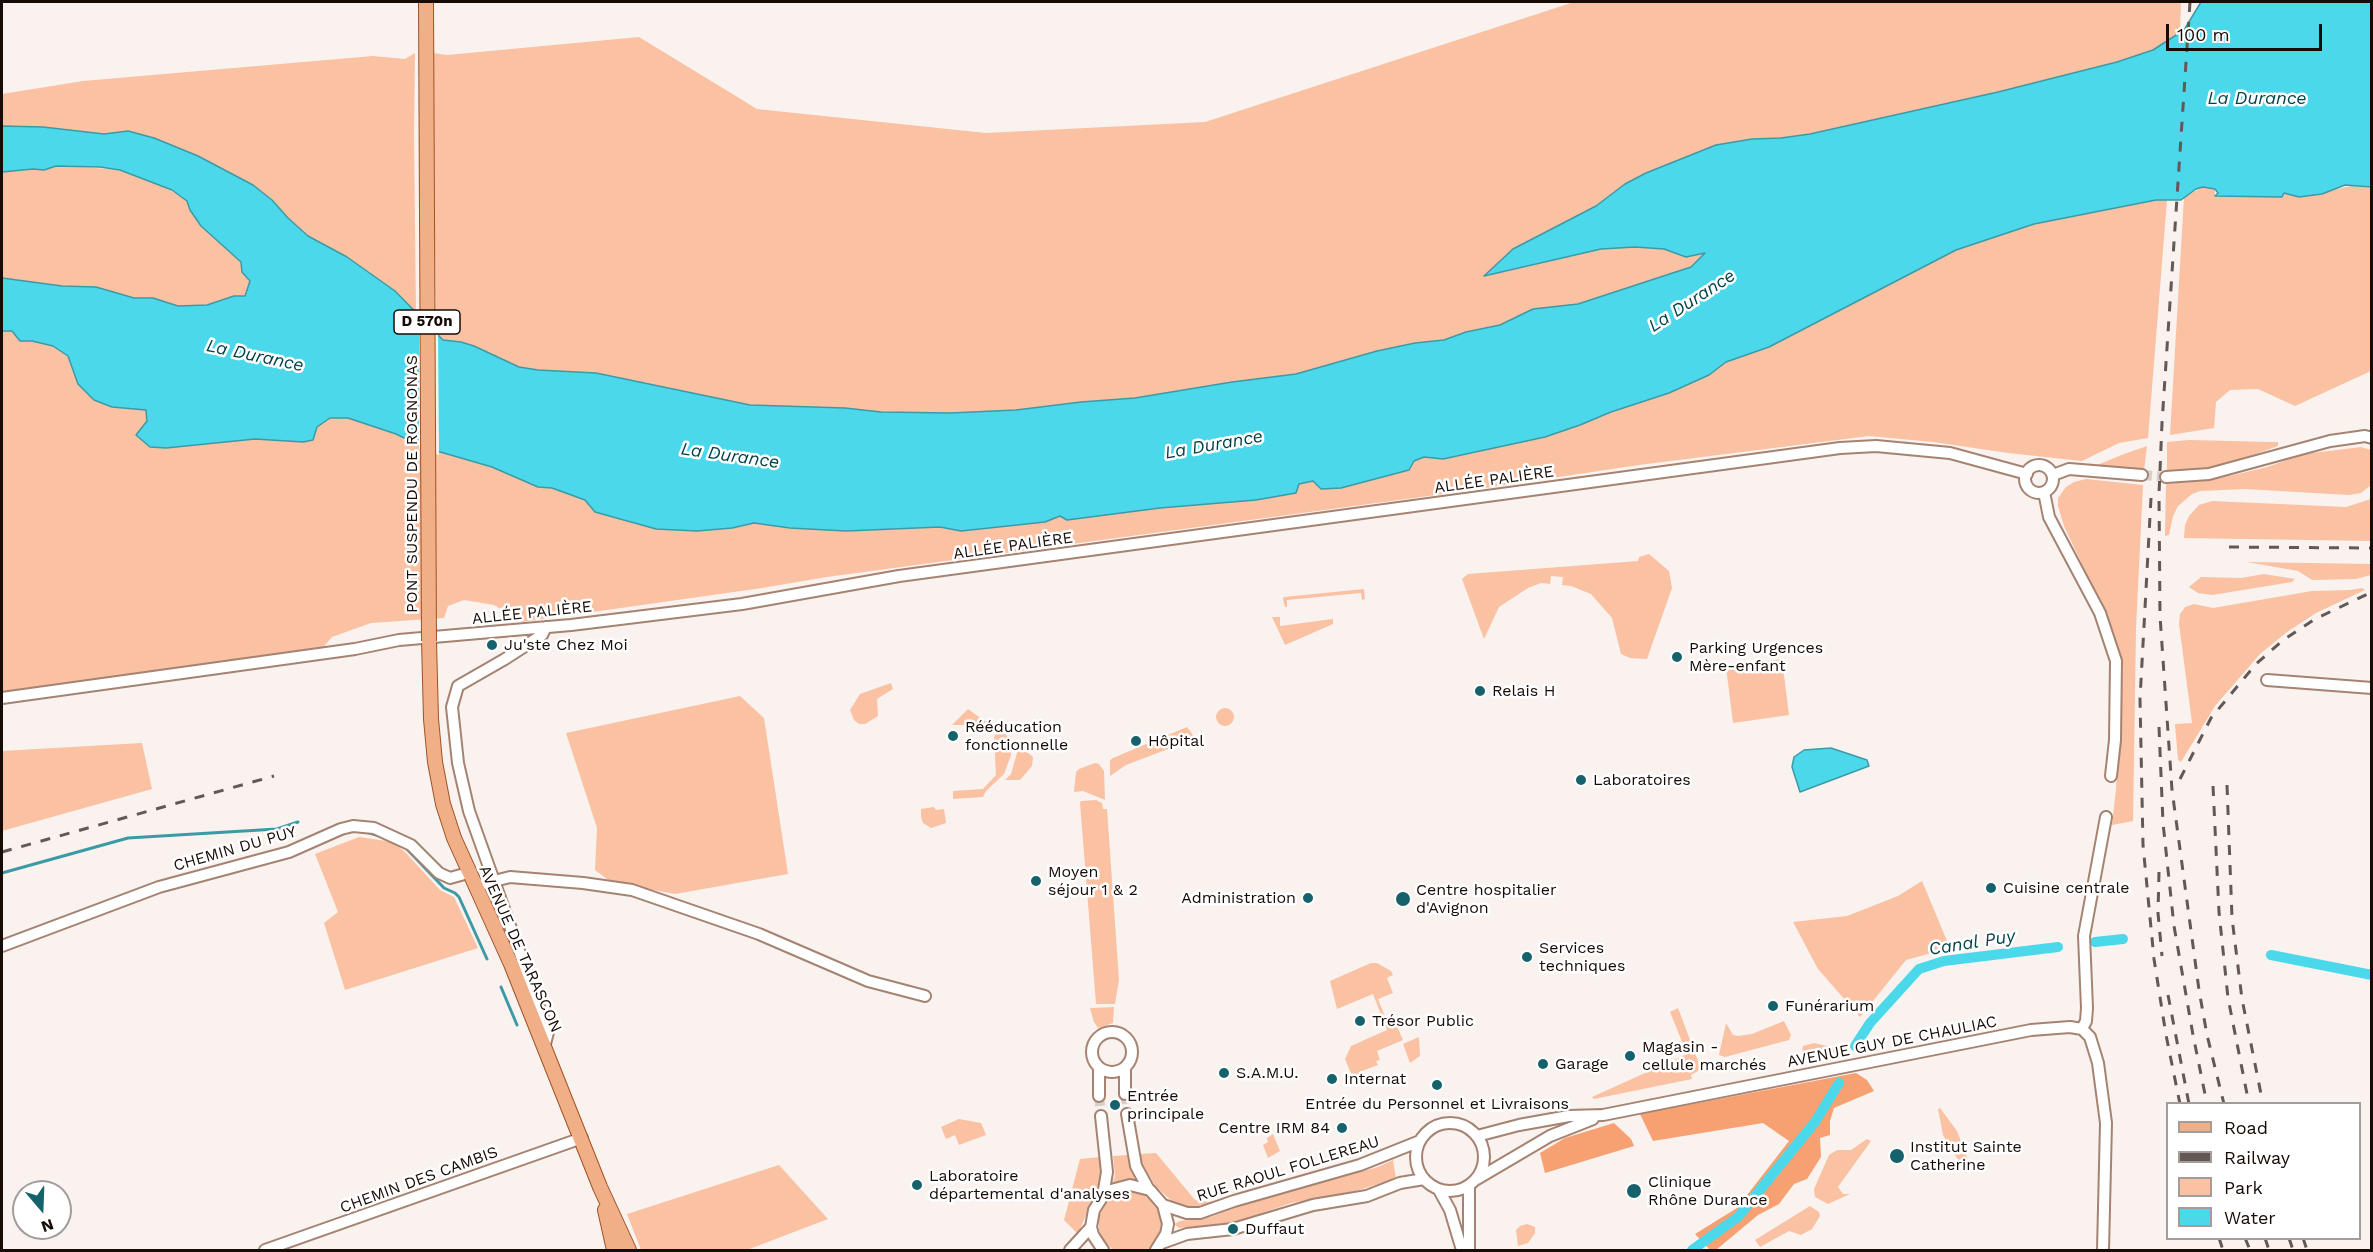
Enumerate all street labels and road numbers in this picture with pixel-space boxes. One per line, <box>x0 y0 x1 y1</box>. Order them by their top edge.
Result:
road number: D 570n <box>394 310 460 334</box>
street label: PONT SUSPENDU DE ROGNONAS <box>402 355 422 613</box>
street label: ALLÉE PALIÈRE <box>1433 462 1555 498</box>
street label: ALLÉE PALIÈRE <box>952 528 1074 564</box>
street label: ALLÉE PALIÈRE <box>471 597 593 629</box>
street label: CHEMIN DU PUY <box>171 822 299 876</box>
street label: AVENUE DE TARASCON <box>474 862 566 1036</box>
street label: AVENUE GUY DE CHAULIAC <box>1785 1012 1999 1072</box>
street label: RUE RAOUL FOLLEREAU <box>1194 1132 1382 1206</box>
street label: CHEMIN DES CAMBIS <box>337 1142 501 1218</box>

